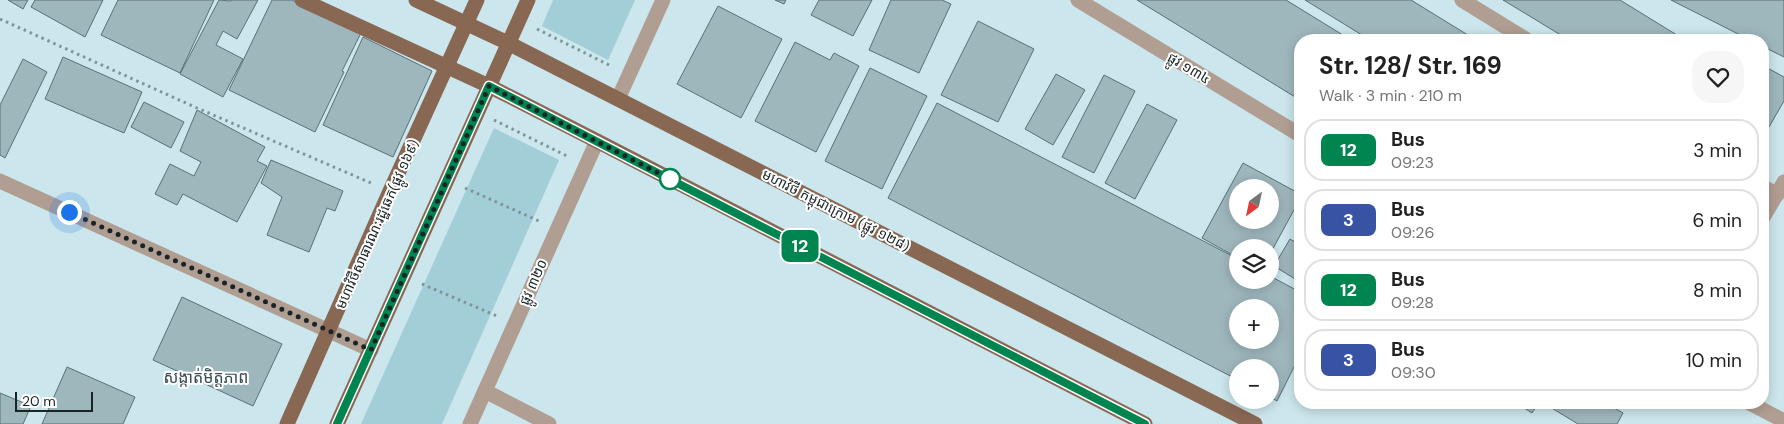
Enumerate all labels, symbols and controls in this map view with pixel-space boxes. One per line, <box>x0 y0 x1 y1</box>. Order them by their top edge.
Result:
street label: ផ្លូវ ១៣៤ <box>1163 48 1214 91</box>
text: Str. 128/ Str. 169 <box>1319 50 1502 81</box>
button: heart <box>1692 51 1744 103</box>
text: Walk · 3 min · 210 m <box>1319 85 1462 106</box>
text: Bus <box>1391 127 1425 152</box>
street label: មហាវិថីសាធារណៈរដ្ឋឆេក(ផ្លូវ ១៦៩) <box>331 136 425 313</box>
text: 12 <box>1340 138 1357 162</box>
text: 3 min <box>1693 138 1742 163</box>
text: 09:23 <box>1391 152 1434 173</box>
street label: មហាវិថី កម្ពុជាក្រោម (ផ្លូវ ១២៨) <box>758 165 913 258</box>
unlabelled marker <box>659 168 681 190</box>
north arrow <box>1229 179 1279 229</box>
map controls <box>1229 179 1279 409</box>
text: Bus <box>1391 197 1425 222</box>
your location <box>57 200 82 225</box>
text: 3 <box>1343 208 1354 232</box>
text: 6 min <box>1693 208 1742 233</box>
text: 09:26 <box>1391 222 1435 243</box>
line badge: 12 <box>778 230 822 262</box>
text: 12 <box>792 234 808 258</box>
button: layers <box>1229 239 1279 289</box>
street label: ផ្លូវ ៣២០ <box>515 256 554 309</box>
text: Bus <box>1391 267 1425 292</box>
text: 12 <box>1340 278 1357 302</box>
text: 8 min <box>1693 278 1742 303</box>
text: 09:28 <box>1391 292 1434 313</box>
button: + <box>1229 299 1279 349</box>
text: Bus <box>1391 337 1425 362</box>
text: 3 <box>1343 348 1354 372</box>
text: 10 min <box>1686 348 1742 373</box>
button: − <box>1229 359 1279 409</box>
text: 09:30 <box>1391 362 1436 383</box>
district label: សង្កាត់មិត្តភាព <box>163 367 249 388</box>
scale bar <box>15 389 92 412</box>
text: 20 m <box>22 392 56 410</box>

